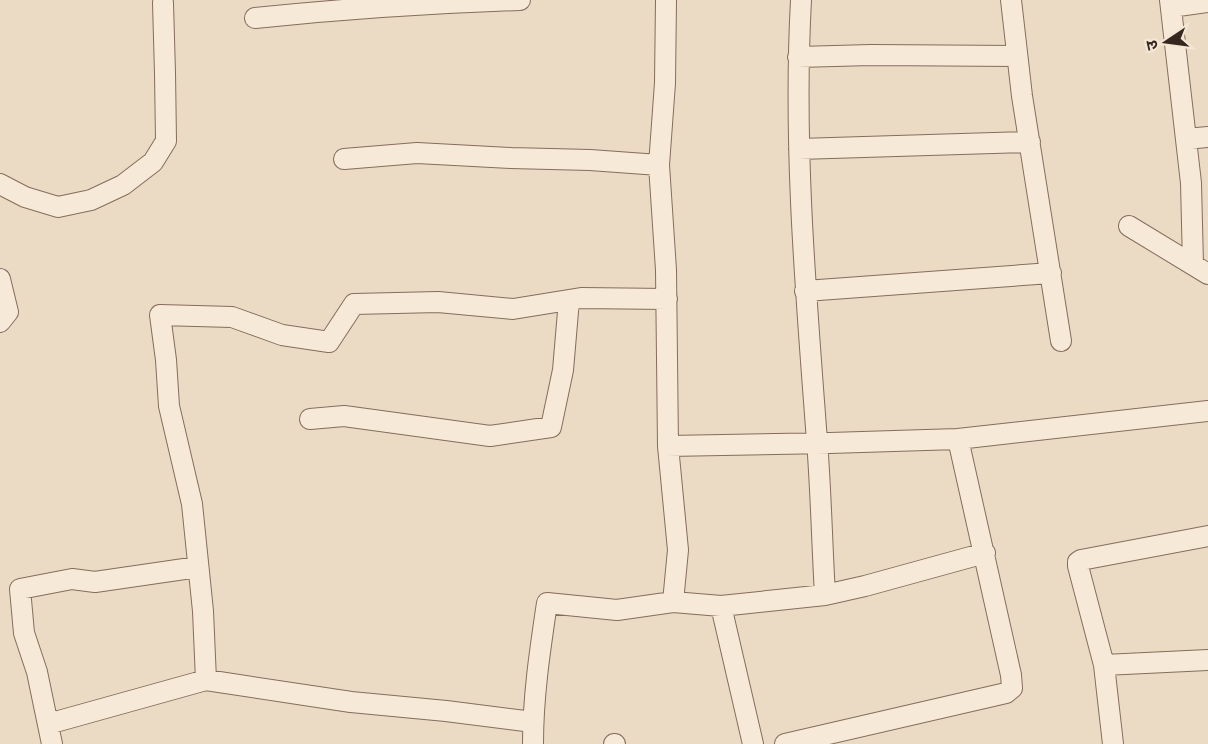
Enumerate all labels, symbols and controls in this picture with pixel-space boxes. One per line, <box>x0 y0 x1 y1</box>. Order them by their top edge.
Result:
north arrow <box>1136 12 1196 72</box>
text: उ <box>1139 38 1163 52</box>

